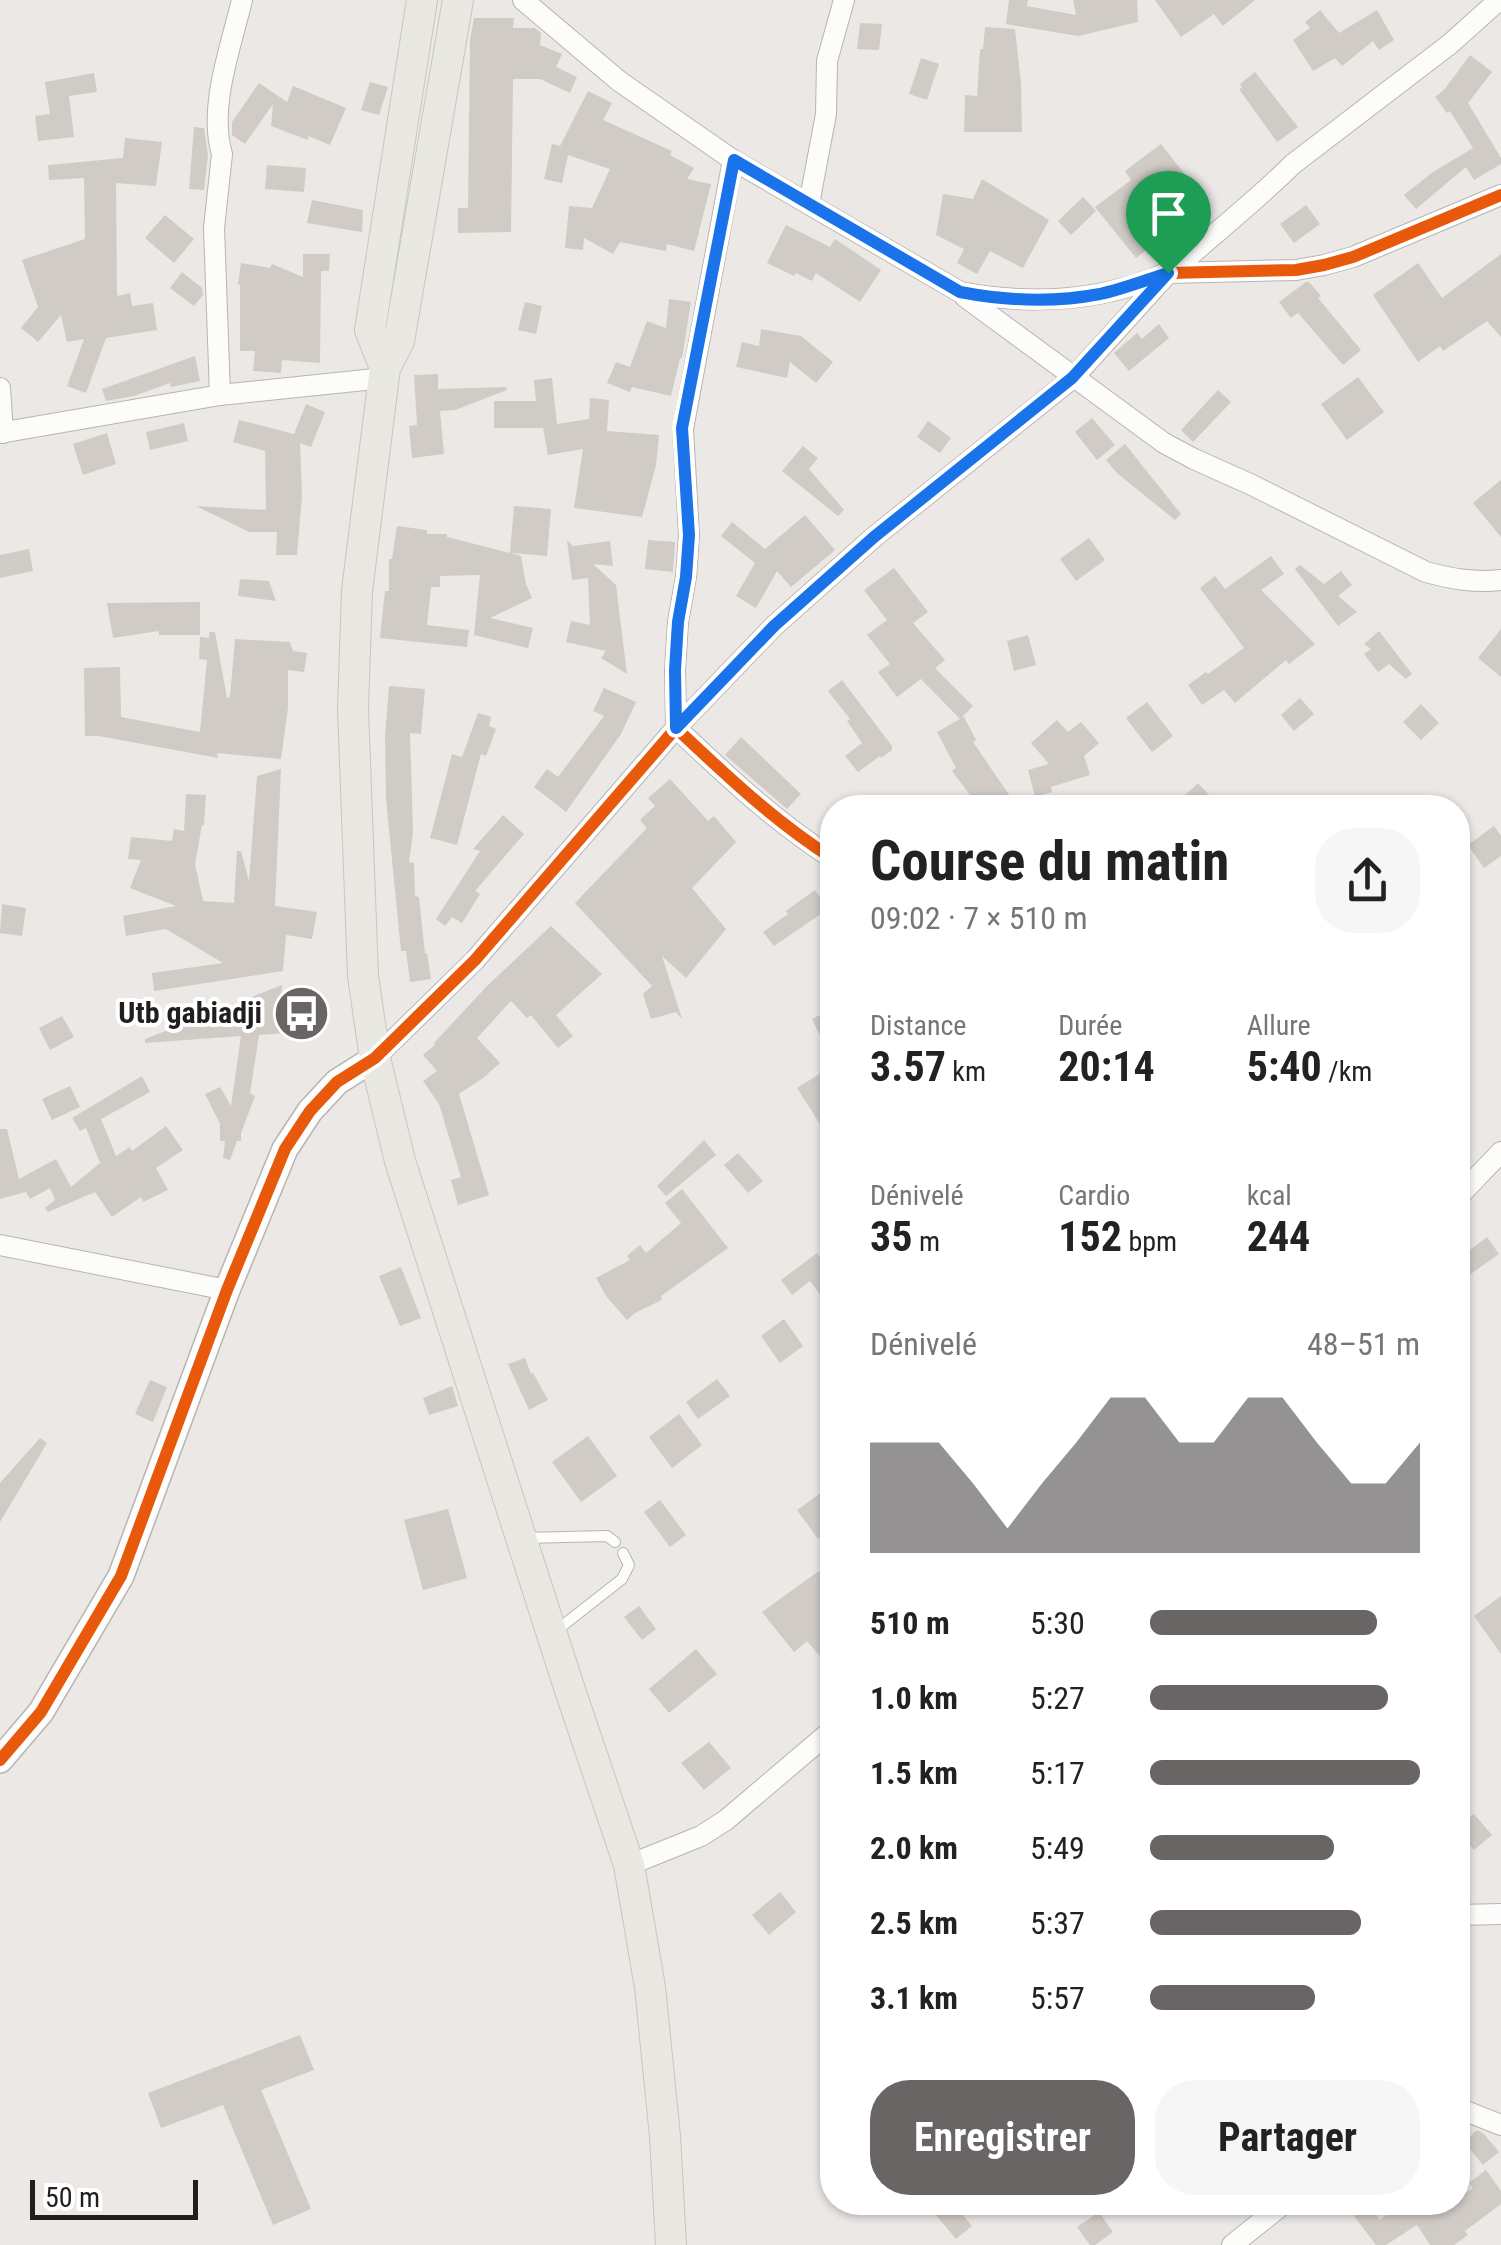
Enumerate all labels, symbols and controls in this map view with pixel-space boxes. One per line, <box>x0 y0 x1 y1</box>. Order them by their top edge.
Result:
pin <box>1126 171 1211 274</box>
icon: arrive <box>1141 186 1196 241</box>
button: share <box>1315 828 1420 933</box>
text: Course du matin <box>870 829 1229 893</box>
text: 09:02 · 7 × 510 m <box>870 899 1088 937</box>
bus stop icon: Utb gabiadji <box>271 983 331 1043</box>
place label: Utb gabiadji <box>118 995 262 1030</box>
text: Distance <box>870 1009 967 1042</box>
text: Durée <box>1058 1009 1122 1042</box>
text: Allure <box>1247 1009 1311 1042</box>
text: 3.57 <box>870 1042 946 1091</box>
text: 20:14 <box>1058 1042 1155 1091</box>
text: 5:40 <box>1247 1042 1322 1091</box>
text: km <box>946 1055 986 1088</box>
text: /km <box>1322 1055 1372 1088</box>
text: Dénivelé <box>870 1179 964 1212</box>
text: Cardio <box>1058 1179 1130 1212</box>
text: kcal <box>1247 1179 1292 1212</box>
text: 35 <box>870 1212 912 1261</box>
text: 152 <box>1058 1212 1122 1261</box>
text: 244 <box>1247 1212 1310 1261</box>
text: m <box>912 1225 940 1258</box>
text: bpm <box>1122 1225 1177 1258</box>
text: Dénivelé <box>870 1325 977 1363</box>
text: 48–51 m <box>1307 1325 1420 1363</box>
text: 510 m <box>870 1604 950 1642</box>
text: 5:30 <box>1030 1604 1085 1642</box>
text: 1.0 km <box>870 1679 958 1717</box>
text: 5:27 <box>1030 1679 1085 1717</box>
text: 1.5 km <box>870 1754 958 1792</box>
text: 5:17 <box>1030 1754 1085 1792</box>
text: 2.0 km <box>870 1829 958 1867</box>
text: 5:49 <box>1030 1829 1085 1867</box>
text: 2.5 km <box>870 1904 958 1942</box>
text: 5:37 <box>1030 1904 1085 1942</box>
text: 3.1 km <box>870 1979 958 2017</box>
text: 5:57 <box>1030 1979 1085 2017</box>
button: Enregistrer <box>870 2080 1135 2195</box>
button: Partager <box>1155 2080 1420 2195</box>
scale bar <box>30 2175 198 2220</box>
text: 50 m <box>45 2181 100 2214</box>

